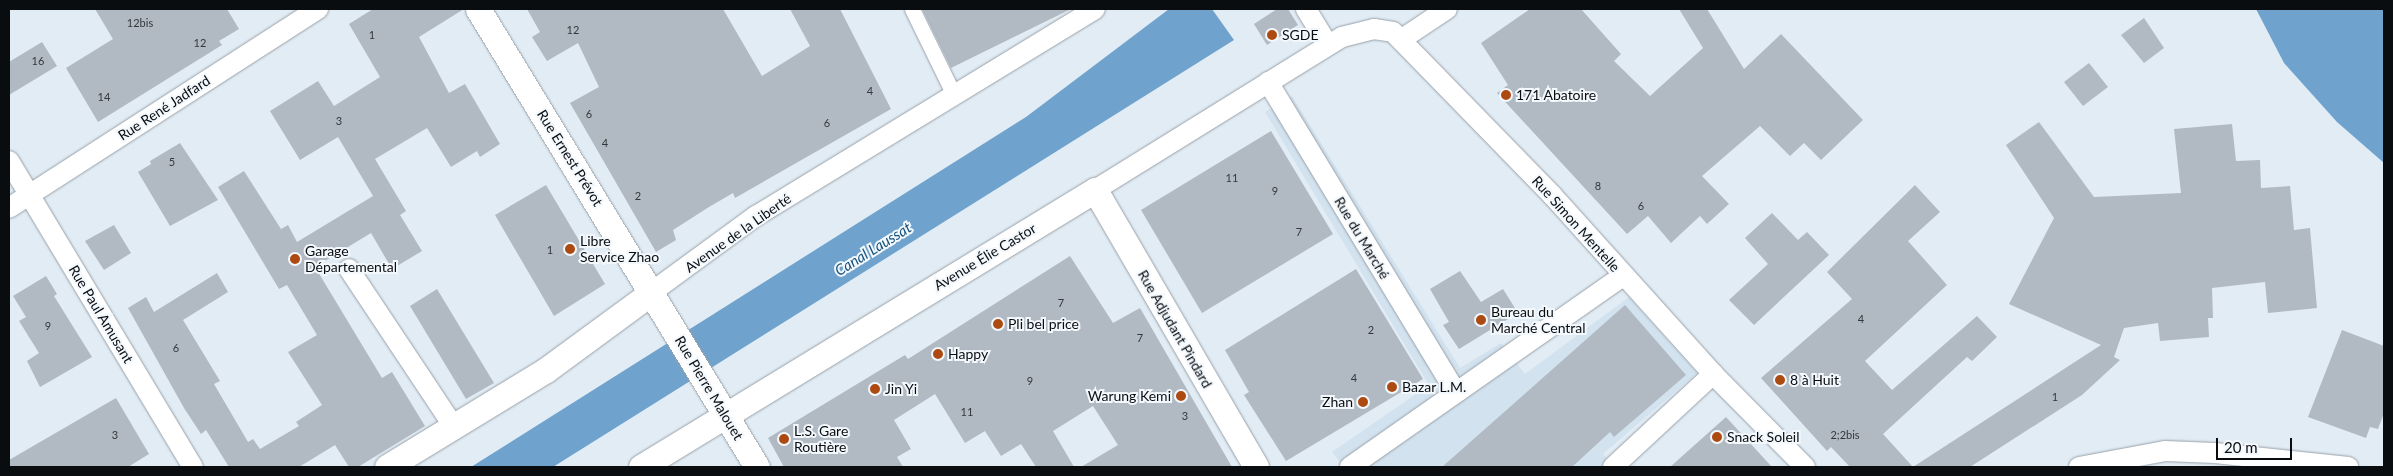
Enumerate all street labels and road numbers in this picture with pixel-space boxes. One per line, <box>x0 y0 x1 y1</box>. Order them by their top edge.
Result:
street label: Rue René Jadfard <box>115 72 213 144</box>
street label: Rue Ernest Prévot <box>534 107 606 209</box>
street label: Rue Simon Mentelle <box>1529 173 1623 275</box>
street label: Avenue de la Liberté <box>682 190 794 276</box>
street label: Rue du Marché <box>1331 194 1393 282</box>
street label: Avenue Élie Castor <box>931 220 1039 294</box>
street label: Rue Paul Amusant <box>65 262 137 366</box>
street label: Rue Adjudant Pindard <box>1134 267 1216 391</box>
street label: Rue Pierre Malouet <box>671 333 747 443</box>

